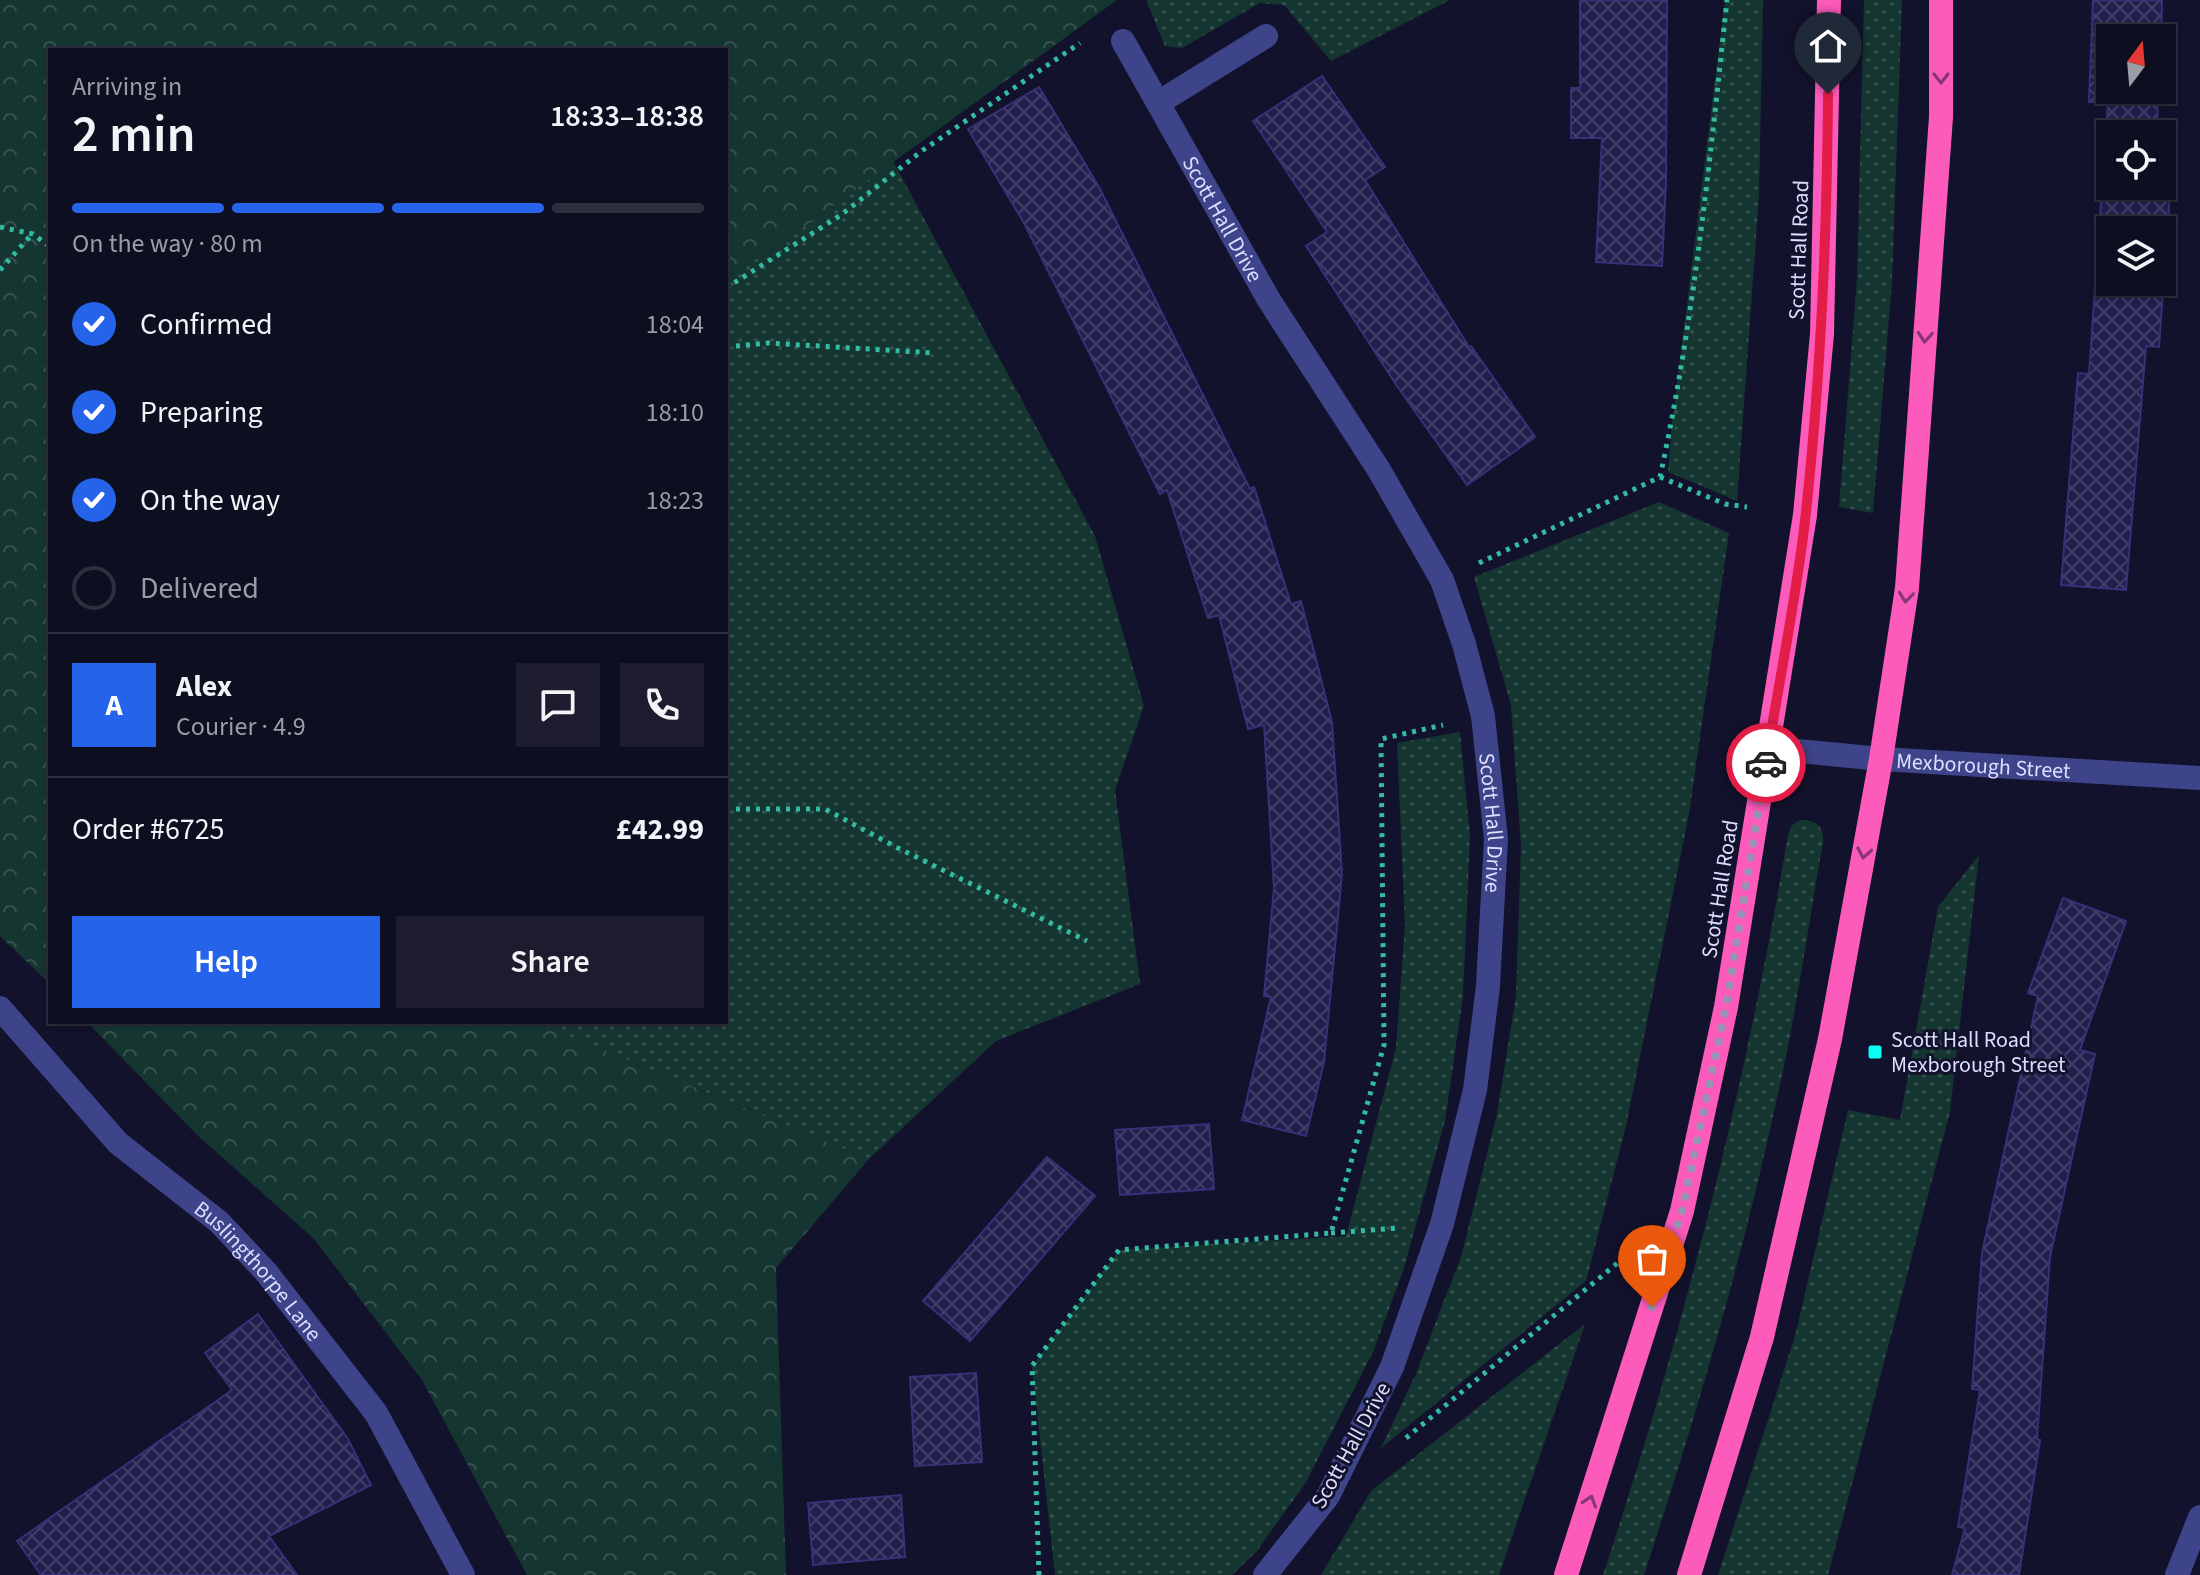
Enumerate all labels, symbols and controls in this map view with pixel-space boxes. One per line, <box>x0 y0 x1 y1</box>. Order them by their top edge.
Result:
pin <box>1794 12 1862 94</box>
icon: home <box>1806 24 1850 68</box>
north arrow <box>2096 24 2176 104</box>
map controls <box>2096 24 2176 296</box>
text: Arriving in <box>72 68 182 105</box>
one-way arrow <box>1932 72 1950 85</box>
text: 18:33–18:38 <box>550 95 704 138</box>
text: 2 min <box>72 98 196 172</box>
button: locate <box>2096 120 2176 200</box>
street label: Scott Hall Drive <box>1174 150 1271 288</box>
street label: Scott Hall Road <box>1781 180 1817 321</box>
button: layers <box>2096 216 2176 296</box>
text: On the way · 80 m <box>72 225 263 262</box>
icon: check <box>72 302 116 346</box>
text: Confirmed <box>140 303 273 346</box>
text: 18:04 <box>646 306 704 343</box>
one-way arrow <box>1917 331 1934 344</box>
icon: check <box>72 390 116 434</box>
text: Preparing <box>140 391 263 434</box>
text: 18:10 <box>646 394 704 431</box>
icon: check <box>72 478 116 522</box>
text: On the way <box>140 479 280 522</box>
text: 18:23 <box>646 482 704 519</box>
text: Delivered <box>140 567 259 610</box>
one-way arrow <box>1897 591 1914 604</box>
button: chat <box>516 663 600 747</box>
button: phone <box>620 663 704 747</box>
text: Alex <box>176 665 232 708</box>
text: A <box>105 684 123 727</box>
text: Courier · 4.9 <box>176 708 306 745</box>
courier <box>1726 723 1806 803</box>
icon: car <box>1744 741 1788 785</box>
street label: Mexborough Street <box>1895 745 2072 787</box>
street label: Scott Hall Drive <box>1470 751 1511 894</box>
text: Order #6725 <box>72 808 225 851</box>
text: £42.99 <box>616 808 704 851</box>
street label: Scott Hall Road <box>1693 818 1747 961</box>
one-way arrow <box>1857 847 1874 860</box>
button: Help <box>72 916 380 1008</box>
button: Share <box>396 916 704 1008</box>
place label: Scott Hall Road Mexborough Street <box>1891 1024 2066 1081</box>
marker: Scott Hall Road Mexborough Street <box>1866 1043 1884 1061</box>
street label: Buslingthorpe Lane <box>187 1193 329 1348</box>
pin <box>1618 1225 1686 1307</box>
icon: bag <box>1630 1237 1674 1281</box>
street label: Scott Hall Drive <box>1303 1376 1399 1515</box>
one-way arrow <box>1581 1494 1597 1508</box>

